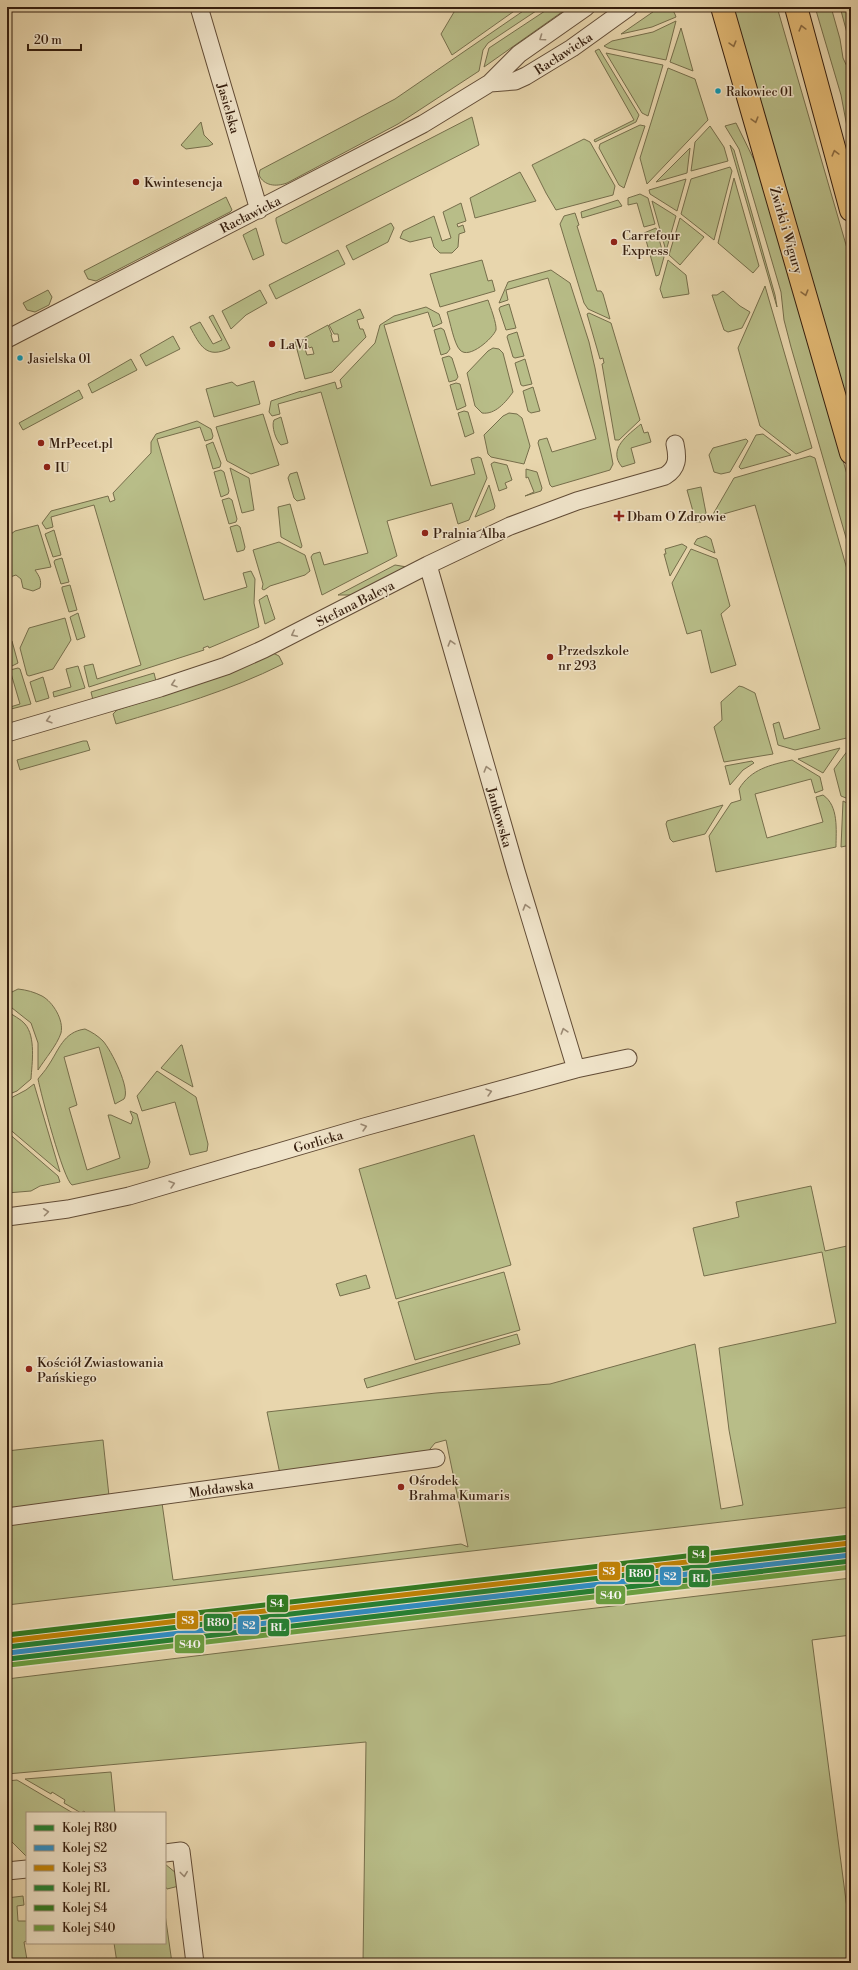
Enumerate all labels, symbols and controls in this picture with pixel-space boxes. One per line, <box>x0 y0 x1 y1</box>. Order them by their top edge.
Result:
one-way arrow <box>798 25 807 32</box>
scale bar <box>28 26 81 52</box>
street label: Racławicka <box>531 29 596 79</box>
text: 20 m <box>34 33 62 48</box>
one-way arrow <box>539 33 546 40</box>
one-way arrow <box>728 41 737 48</box>
street label: Jasielska <box>213 80 243 136</box>
place label: Rakowiec 01 <box>726 85 794 100</box>
marker: Rakowiec 01 <box>713 86 723 96</box>
one-way arrow <box>750 117 759 124</box>
one-way arrow <box>832 150 840 157</box>
place label: Kwintesencja <box>144 175 223 191</box>
marker: Kwintesencja <box>131 177 141 187</box>
street label: Żwirki i Wigury <box>766 185 807 276</box>
street label: Racławicka <box>217 193 284 237</box>
place label: Carrefour Express <box>622 228 681 259</box>
marker: Carrefour Express <box>609 237 619 247</box>
one-way arrow <box>800 289 809 296</box>
place label: LaVi <box>280 337 308 353</box>
marker: LaVi <box>267 339 277 349</box>
place label: Jasielska 01 <box>27 352 92 367</box>
marker: Jasielska 01 <box>15 353 25 363</box>
place label: MrPecet.pl <box>49 436 113 452</box>
marker: MrPecet.pl <box>36 438 46 448</box>
place label: IU <box>55 460 70 476</box>
marker: IU <box>42 462 52 472</box>
place label: Dbam O Zdrowie <box>627 509 727 525</box>
marker: Dbam O Zdrowie <box>614 511 624 521</box>
place label: Pralnia Alba <box>433 526 506 542</box>
marker: Pralnia Alba <box>420 528 430 538</box>
street label: Stefana Baleya <box>314 577 398 630</box>
one-way arrow <box>291 629 298 637</box>
one-way arrow <box>447 640 456 647</box>
place label: Przedszkole nr 293 <box>558 643 629 674</box>
marker: Przedszkole nr 293 <box>545 652 555 662</box>
one-way arrow <box>171 679 178 688</box>
one-way arrow <box>46 715 53 724</box>
one-way arrow <box>483 765 491 772</box>
street label: Jankowska <box>483 784 515 850</box>
one-way arrow <box>522 904 531 911</box>
one-way arrow <box>560 1028 569 1035</box>
one-way arrow <box>486 1089 493 1097</box>
one-way arrow <box>361 1123 368 1132</box>
street label: Gorlicka <box>292 1127 345 1157</box>
one-way arrow <box>169 1180 176 1189</box>
one-way arrow <box>43 1208 49 1217</box>
place label: Kościół Zwiastowania Pańskiego <box>37 1355 164 1386</box>
marker: Kościół Zwiastowania Pańskiego <box>24 1364 34 1374</box>
place label: Ośrodek Brahma Kumaris <box>408 1473 510 1504</box>
street label: Mołdawska <box>188 1476 255 1501</box>
marker: Ośrodek Brahma Kumaris <box>396 1482 406 1492</box>
line badge: S4 <box>687 1545 710 1564</box>
text: S4 <box>692 1548 706 1562</box>
line badge: S3 <box>598 1561 621 1581</box>
line badge: R80 <box>625 1564 655 1583</box>
text: S3 <box>603 1565 616 1579</box>
line badge: S2 <box>659 1566 682 1586</box>
text: R80 <box>628 1567 652 1581</box>
line badge: RL <box>688 1569 711 1588</box>
text: S2 <box>663 1570 677 1584</box>
text: RL <box>692 1572 708 1586</box>
line badge: S40 <box>595 1585 626 1605</box>
text: S40 <box>600 1589 622 1603</box>
line badge: S4 <box>266 1594 289 1613</box>
text: S4 <box>270 1597 284 1611</box>
line badge: S3 <box>176 1610 199 1630</box>
line badge: R80 <box>203 1613 233 1632</box>
text: S3 <box>182 1614 195 1628</box>
line badge: S2 <box>237 1615 260 1635</box>
text: R80 <box>206 1616 230 1630</box>
line badge: RL <box>267 1618 290 1637</box>
text: S2 <box>242 1619 256 1633</box>
text: RL <box>270 1621 286 1635</box>
line badge: S40 <box>174 1634 205 1654</box>
text: S40 <box>179 1638 201 1652</box>
legend <box>26 1812 166 1944</box>
text: Kolej R80 <box>62 1821 117 1836</box>
text: Kolej S2 <box>62 1841 107 1856</box>
text: Kolej S3 <box>62 1861 107 1876</box>
one-way arrow <box>179 1871 188 1877</box>
text: Kolej RL <box>62 1881 110 1896</box>
text: Kolej S4 <box>62 1901 107 1916</box>
text: Kolej S40 <box>62 1921 115 1936</box>

